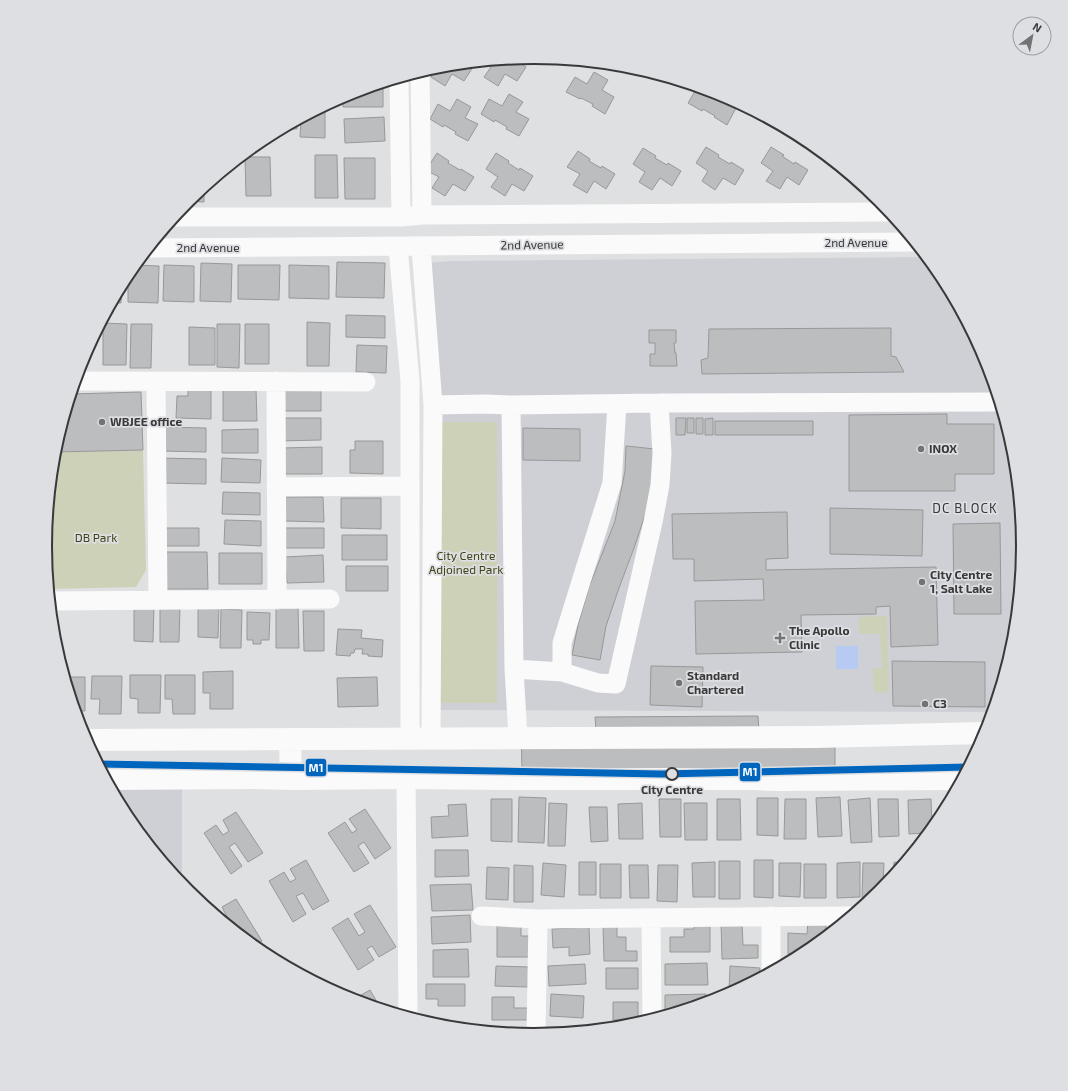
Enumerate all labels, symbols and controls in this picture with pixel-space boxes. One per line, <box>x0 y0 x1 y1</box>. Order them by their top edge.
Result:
north arrow <box>1012 16 1052 56</box>
text: N <box>1031 19 1044 35</box>
street label: 2nd Avenue <box>824 235 888 249</box>
street label: 2nd Avenue <box>500 236 564 252</box>
street label: 2nd Avenue <box>176 240 240 254</box>
place label: WBJEE office <box>110 414 183 428</box>
marker: WBJEE office <box>97 417 107 427</box>
place label: INOX <box>929 441 957 455</box>
marker: INOX <box>916 444 926 454</box>
district label: DC BLOCK <box>932 500 998 516</box>
park label: DB Park <box>75 530 117 544</box>
park label: City Centre Adjoined Park <box>429 548 503 577</box>
place label: City Centre 1, Salt Lake <box>930 567 993 595</box>
marker: City Centre 1, Salt Lake <box>917 577 927 587</box>
place label: The Apollo Clinic <box>789 623 850 651</box>
marker: The Apollo Clinic <box>774 632 786 644</box>
place label: Standard Chartered <box>687 668 744 696</box>
marker: Standard Chartered <box>674 678 684 688</box>
place label: C3 <box>933 696 947 710</box>
marker: C3 <box>920 699 930 709</box>
line badge: M1 <box>305 758 327 777</box>
text: M1 <box>309 761 323 774</box>
line badge: M1 <box>739 762 761 782</box>
text: M1 <box>743 765 757 778</box>
marker: City Centre <box>665 767 679 781</box>
place label: City Centre <box>641 782 703 797</box>

